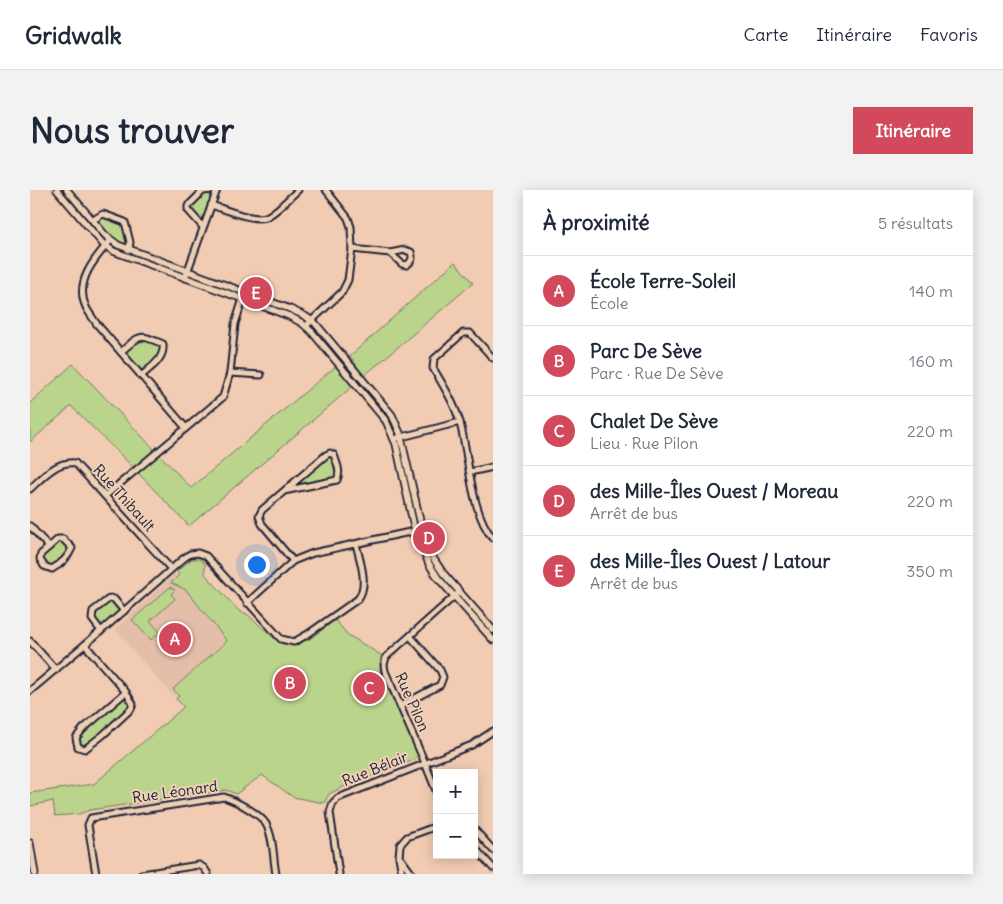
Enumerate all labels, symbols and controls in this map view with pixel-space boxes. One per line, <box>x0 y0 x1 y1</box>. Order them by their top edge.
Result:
text: Gridwalk <box>25 20 122 50</box>
text: Carte <box>743 23 788 46</box>
text: Itinéraire <box>816 23 892 46</box>
text: Favoris <box>920 23 978 46</box>
button: Itinéraire <box>853 107 973 154</box>
text: Nous trouver <box>30 108 234 152</box>
text: À proximité <box>543 209 650 236</box>
text: 5 résultats <box>878 213 953 233</box>
text: École Terre-Soleil <box>590 269 736 293</box>
pin: E <box>240 274 272 312</box>
text: A <box>554 281 564 301</box>
text: 140 m <box>909 281 953 301</box>
text: École <box>590 293 628 313</box>
text: Parc De Sève <box>590 339 702 363</box>
text: B <box>554 351 564 371</box>
text: 160 m <box>909 351 953 371</box>
text: Parc · Rue De Sève <box>590 363 724 383</box>
text: Chalet De Sève <box>590 409 718 433</box>
text: C <box>554 421 564 441</box>
text: 220 m <box>907 421 953 441</box>
text: Lieu · Rue Pilon <box>590 433 698 453</box>
street label: Rue Thibault <box>89 460 159 535</box>
text: des Mille-Îles Ouest / Moreau <box>590 479 838 503</box>
text: D <box>553 491 565 511</box>
text: 220 m <box>907 491 953 511</box>
text: Arrêt de bus <box>590 503 678 523</box>
pin: D <box>413 519 445 557</box>
text: des Mille-Îles Ouest / Latour <box>590 549 830 573</box>
your location <box>244 552 270 578</box>
text: E <box>554 561 564 581</box>
text: 350 m <box>906 561 953 581</box>
text: Arrêt de bus <box>590 573 678 593</box>
pin: A <box>159 620 191 658</box>
pin: B <box>274 664 306 702</box>
pin: C <box>353 669 385 707</box>
street label: Rue Pilon <box>391 669 434 735</box>
street label: Rue Bélair <box>339 747 410 790</box>
map controls <box>433 769 478 859</box>
button: + <box>433 769 478 814</box>
street label: Rue Léonard <box>131 776 219 807</box>
button: − <box>433 814 478 859</box>

